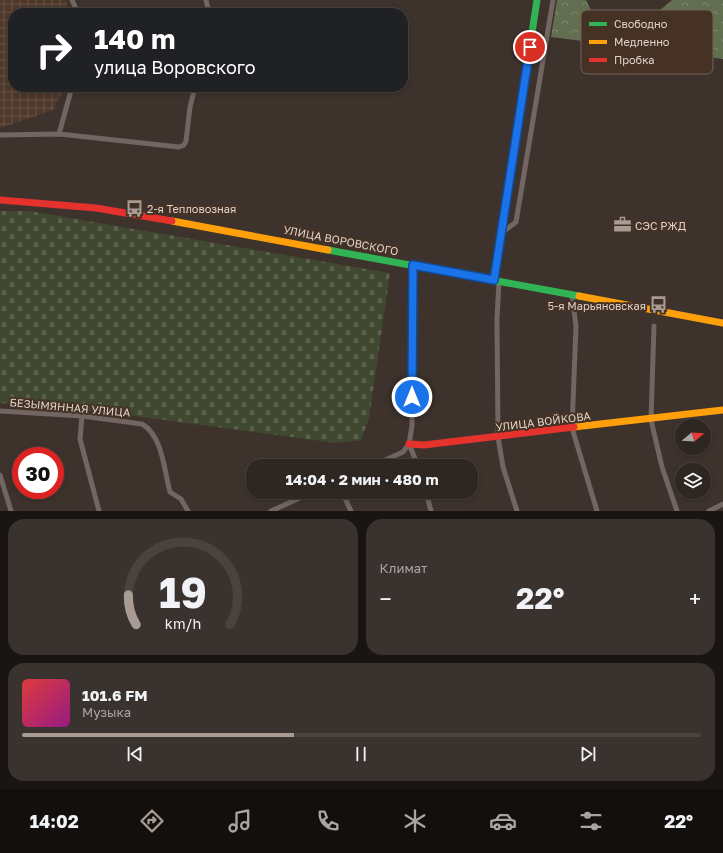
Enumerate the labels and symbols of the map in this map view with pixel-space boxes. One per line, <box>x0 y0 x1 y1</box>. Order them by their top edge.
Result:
legend <box>581 10 713 74</box>
text: Свободно <box>614 17 668 30</box>
pin <box>513 30 547 64</box>
text: Медленно <box>614 35 670 48</box>
text: Пробка <box>614 53 655 66</box>
bus stop icon: 2-я Тепловозная <box>124 198 144 218</box>
place label: 2-я Тепловозная <box>147 202 236 215</box>
office icon: СЭС РЖД <box>612 215 632 235</box>
place label: СЭС РЖД <box>635 219 686 232</box>
street label: УЛИЦА ВОРОВСКОГО <box>282 222 400 258</box>
bus stop icon: 5-я Марьяновская <box>649 295 669 315</box>
place label: 5-я Марьяновская <box>548 299 646 312</box>
position arrow <box>391 376 433 418</box>
street label: БЕЗЫМЯННАЯ УЛИЦА <box>9 395 132 419</box>
street label: УЛИЦА ВОЙКОВА <box>495 409 592 433</box>
north arrow <box>675 419 711 455</box>
speed limit sign: 30 <box>12 447 64 499</box>

